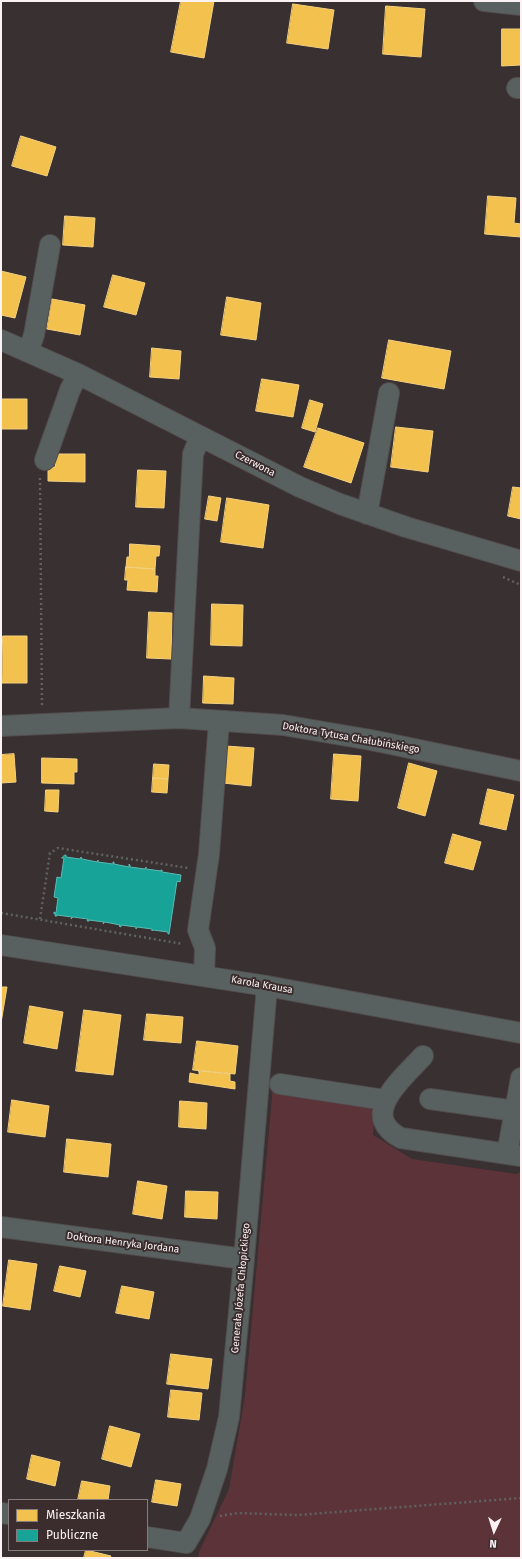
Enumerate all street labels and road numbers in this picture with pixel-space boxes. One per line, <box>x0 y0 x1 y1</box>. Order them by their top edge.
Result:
street label: Czerwona <box>233 449 277 479</box>
street label: Doktora Tytusa Chałubińskiego <box>281 720 421 756</box>
street label: Karola Krausa <box>230 974 294 996</box>
street label: Generała Józefa Chłopickiego <box>229 1222 253 1354</box>
street label: Doktora Henryka Jordana <box>66 1230 180 1256</box>

